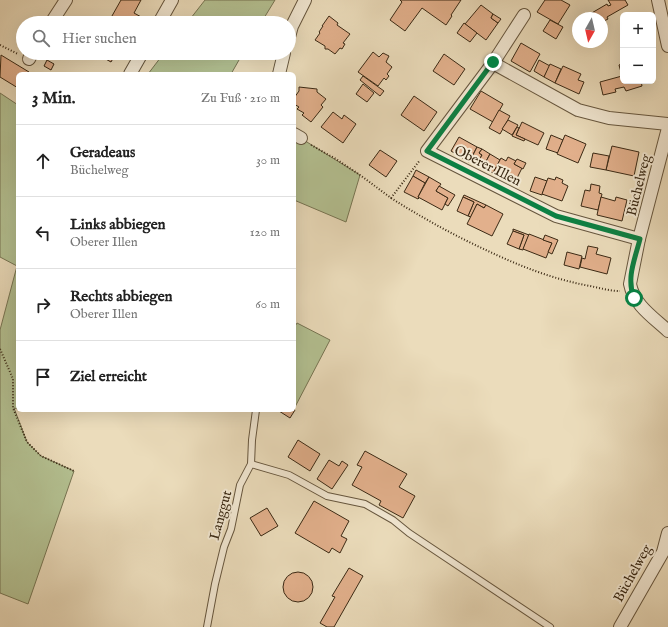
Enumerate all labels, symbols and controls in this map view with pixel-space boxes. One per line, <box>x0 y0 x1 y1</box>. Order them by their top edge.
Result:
north arrow <box>572 12 608 48</box>
map controls <box>620 12 656 84</box>
button: + <box>620 12 656 48</box>
search box <box>16 16 296 60</box>
icon: search <box>30 27 52 49</box>
text: Hier suchen <box>62 29 137 48</box>
button: − <box>620 48 656 84</box>
route end <box>484 53 502 71</box>
text: 3 Min. <box>32 88 75 109</box>
text: Zu Fuß · 210 m <box>201 90 280 107</box>
street label: Oberer Illen <box>451 141 525 191</box>
text: Geradeaus <box>70 143 135 162</box>
icon: ahead <box>32 150 54 172</box>
text: 30 m <box>256 152 280 169</box>
street label: Büchelweg <box>623 152 655 218</box>
text: Büchelweg <box>70 162 129 179</box>
text: Links abbiegen <box>70 215 166 234</box>
icon: left <box>32 222 54 244</box>
text: 120 m <box>250 224 280 241</box>
text: Oberer Illen <box>70 234 138 251</box>
text: Rechts abbiegen <box>70 287 173 306</box>
route start <box>625 289 643 307</box>
icon: right <box>32 294 54 316</box>
text: 60 m <box>255 296 280 313</box>
text: Oberer Illen <box>70 306 138 323</box>
icon: arrive <box>32 366 54 388</box>
text: Ziel erreicht <box>70 367 147 386</box>
street label: Langgut <box>206 488 236 542</box>
street label: Büchelweg <box>610 541 656 605</box>

